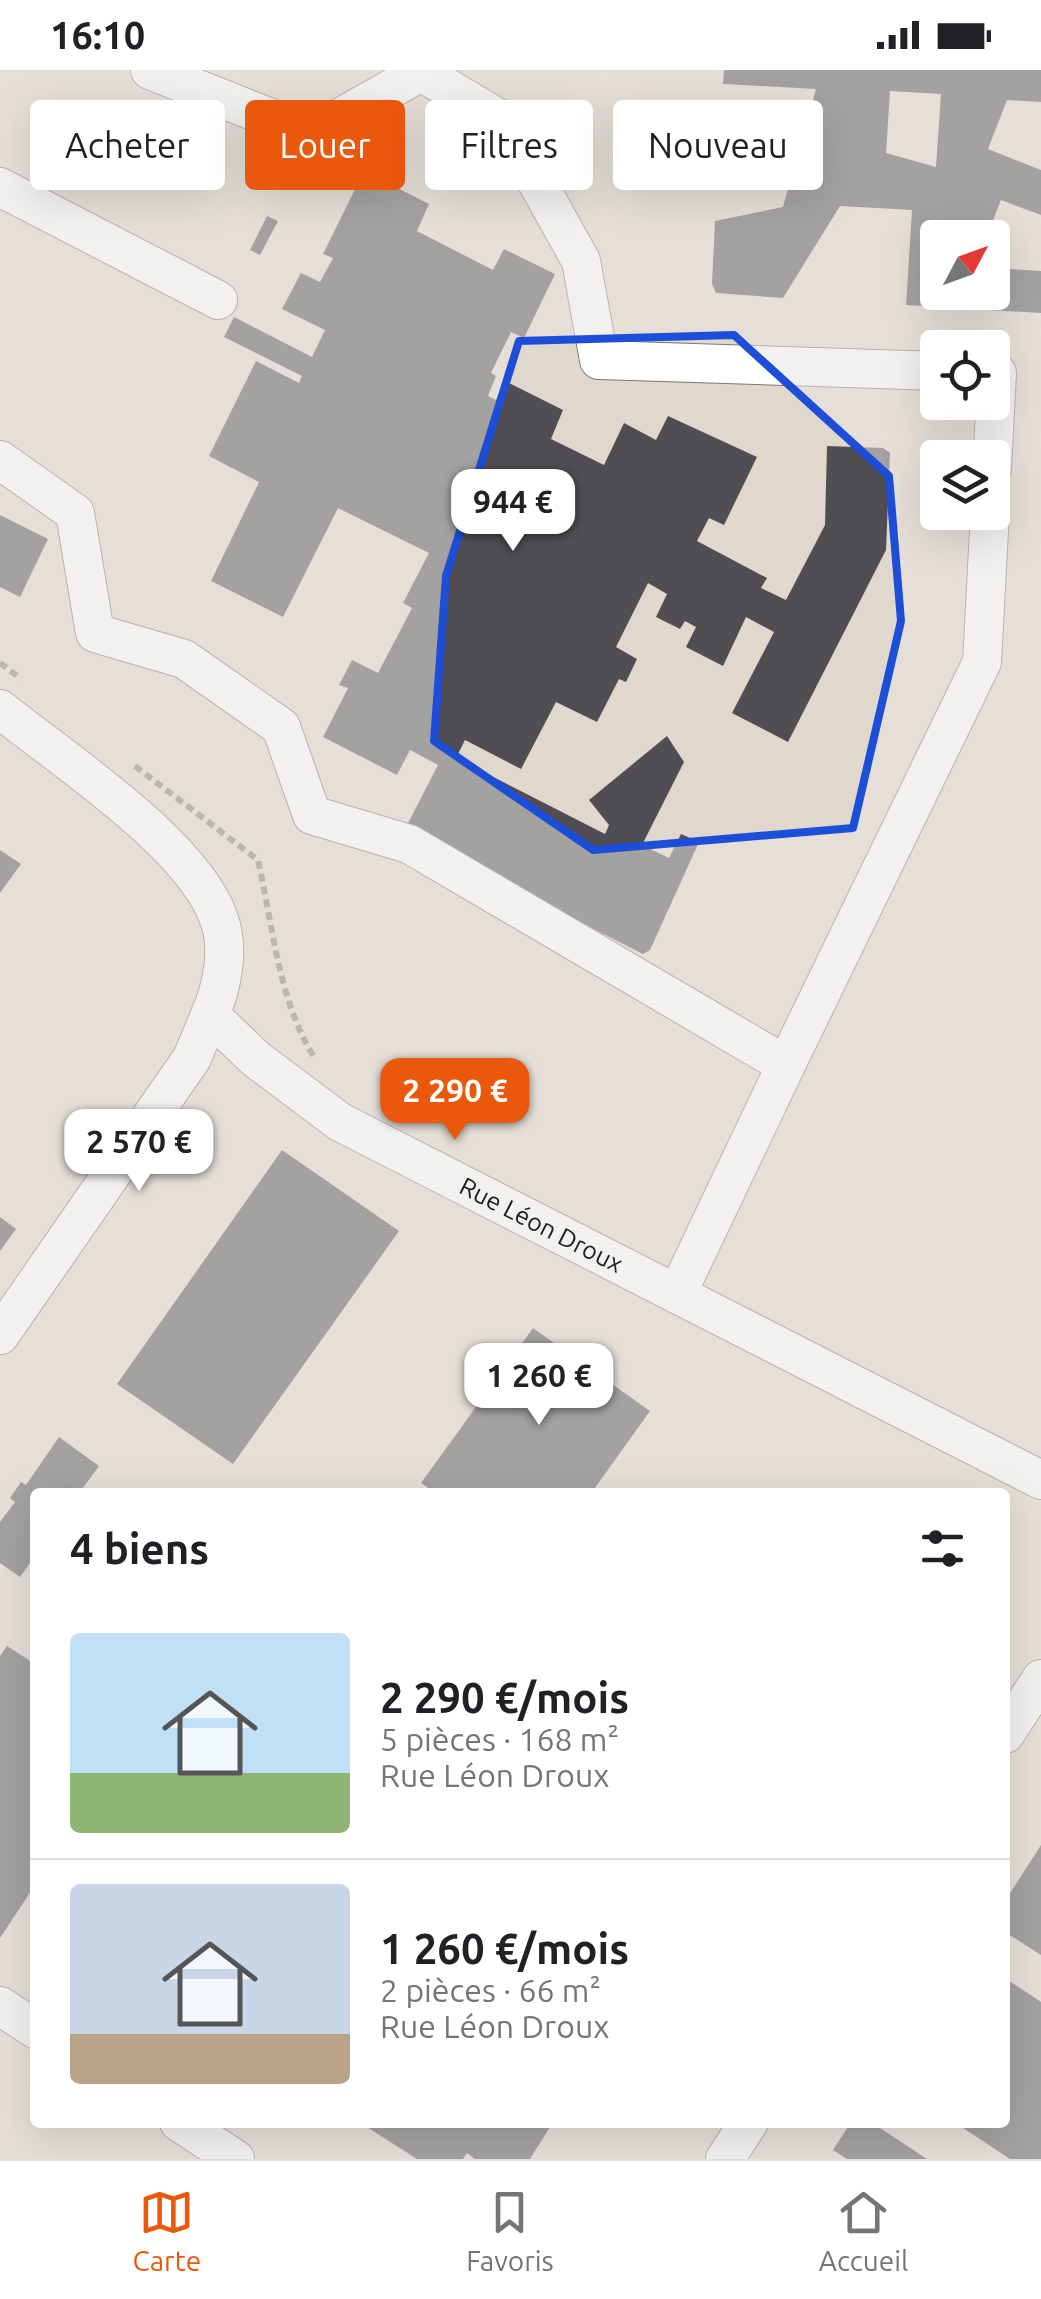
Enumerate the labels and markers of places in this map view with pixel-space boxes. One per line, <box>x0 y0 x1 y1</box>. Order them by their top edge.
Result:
pin: 944 € <box>443 469 583 554</box>
pin: 2 290 € <box>363 1058 547 1143</box>
pin: 2 570 € <box>47 1109 231 1194</box>
pin: 1 260 € <box>447 1343 631 1428</box>

